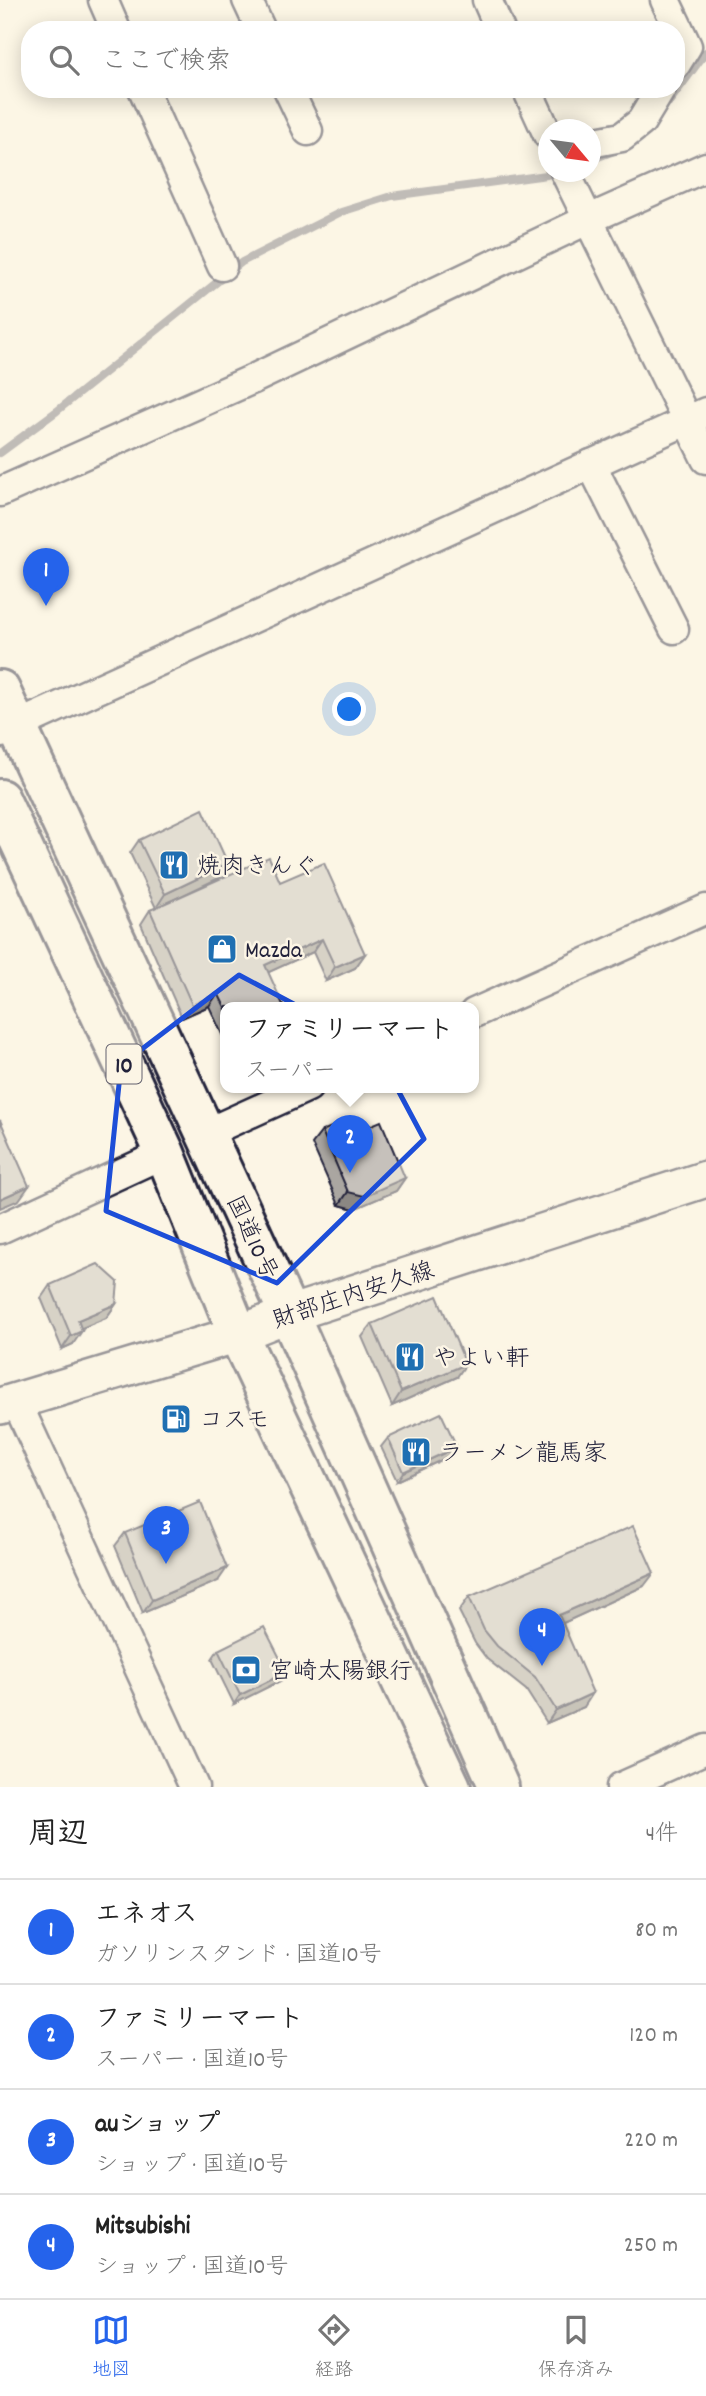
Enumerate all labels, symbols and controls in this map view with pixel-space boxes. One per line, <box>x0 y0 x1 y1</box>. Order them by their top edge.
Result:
search box <box>21 21 685 98</box>
icon: search <box>45 41 83 79</box>
text: ここで検索 <box>101 44 231 81</box>
north arrow <box>538 119 601 182</box>
pin: 1 <box>23 548 69 606</box>
your location <box>332 692 366 726</box>
restaurant icon: 焼肉きんぐ <box>157 848 191 882</box>
place label: 焼肉きんぐ <box>197 851 317 885</box>
shop icon: Mazda <box>205 932 239 966</box>
place label: Mazda <box>245 935 303 969</box>
popup <box>220 1002 479 1093</box>
text: ファミリーマート <box>245 1013 454 1050</box>
road number: 10 <box>106 1044 142 1084</box>
text: スーパー <box>245 1056 336 1089</box>
pin: 2 <box>327 1115 373 1173</box>
street label: 国道10号 <box>216 1190 285 1286</box>
street label: 財部庄内安久線 <box>269 1255 439 1339</box>
restaurant icon: やよい軒 <box>393 1340 427 1374</box>
place label: やよい軒 <box>433 1343 529 1377</box>
fuel station icon: コスモ <box>159 1402 193 1436</box>
place label: コスモ <box>199 1405 270 1439</box>
restaurant icon: ラーメン龍馬家 <box>399 1435 433 1469</box>
place label: ラーメン龍馬家 <box>439 1438 607 1472</box>
pin: 3 <box>143 1506 189 1564</box>
pin: 4 <box>519 1608 565 1666</box>
bank icon: 宮崎太陽銀行 <box>229 1653 263 1687</box>
place label: 宮崎太陽銀行 <box>269 1656 413 1690</box>
text: 周辺 <box>28 1815 88 1858</box>
text: 4件 <box>645 1819 678 1852</box>
text: エネオス <box>95 1897 197 1934</box>
text: 1 <box>48 1915 54 1948</box>
text: 80 m <box>635 1915 678 1948</box>
text: ガソリンスタンド · 国道10号 <box>95 1940 382 1973</box>
text: ファミリーマート <box>95 2002 304 2039</box>
text: 2 <box>46 2020 56 2053</box>
text: 120 m <box>629 2020 678 2053</box>
text: スーパー · 国道10号 <box>95 2045 288 2078</box>
text: auショップ <box>95 2107 220 2144</box>
text: 3 <box>46 2125 56 2158</box>
text: 220 m <box>624 2125 678 2158</box>
text: ショップ · 国道10号 <box>95 2150 288 2183</box>
text: Mitsubishi <box>95 2209 190 2246</box>
text: 4 <box>46 2230 56 2263</box>
text: 250 m <box>624 2230 678 2263</box>
text: ショップ · 国道10号 <box>95 2252 288 2285</box>
tab: 地図 <box>92 2311 130 2385</box>
tab: 経路 <box>315 2311 353 2385</box>
tab: 保存済み <box>538 2311 614 2385</box>

